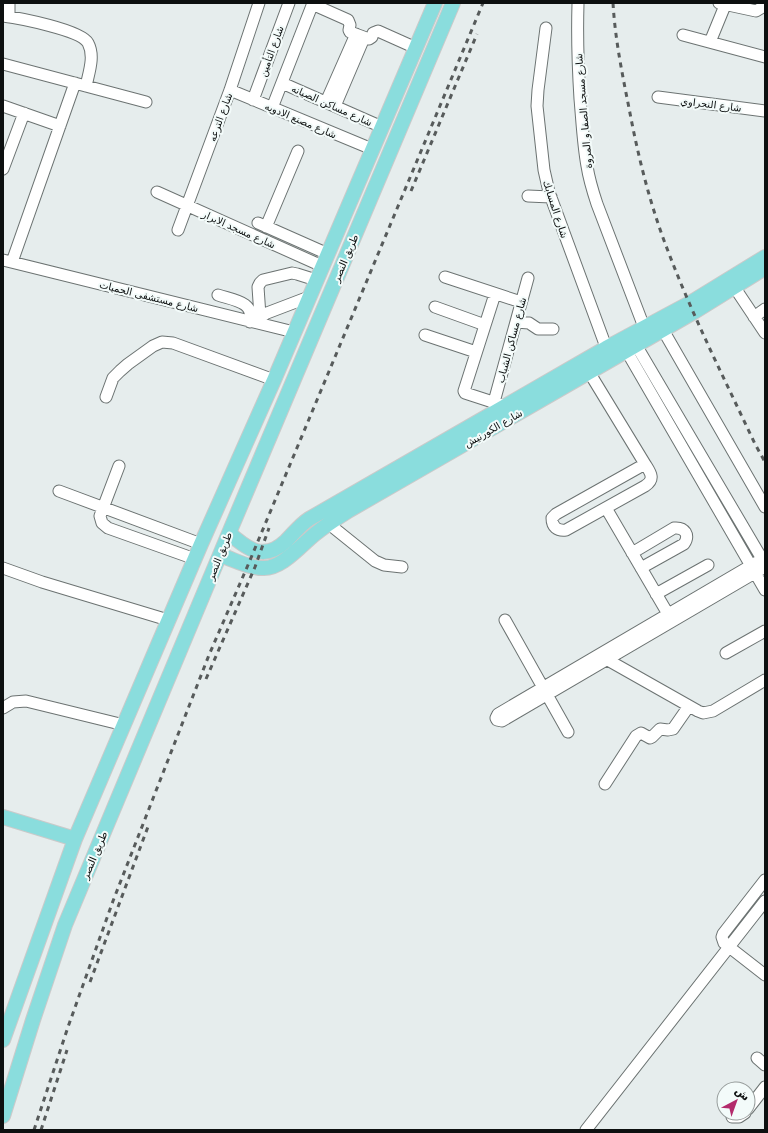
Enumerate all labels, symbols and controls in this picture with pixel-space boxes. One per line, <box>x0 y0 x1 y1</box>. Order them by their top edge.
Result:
street label: شارع التأمين <box>255 24 287 78</box>
street label: شارع مسجد الصفا و المروة <box>573 53 595 169</box>
street label: شارع مساكن الصيانه <box>289 83 374 129</box>
street label: شارع الترعه <box>207 91 235 143</box>
street label: شارع النحراوي <box>680 95 742 115</box>
street label: شارع مصنع الادويه <box>263 100 338 141</box>
street label: شارع المسابك <box>540 179 570 240</box>
street label: شارع مسجد الابرار <box>199 208 277 251</box>
street label: طريق النصر <box>330 233 360 285</box>
street label: شارع مستشفى الحميات <box>98 279 200 315</box>
street label: شارع مساكن الشباب <box>495 296 529 385</box>
street label: شارع الكورنيش <box>462 407 525 450</box>
street label: طريق النصر <box>204 531 234 583</box>
street label: طريق النصر <box>79 830 109 882</box>
north arrow <box>716 1081 756 1121</box>
text: ش <box>732 1084 752 1104</box>

